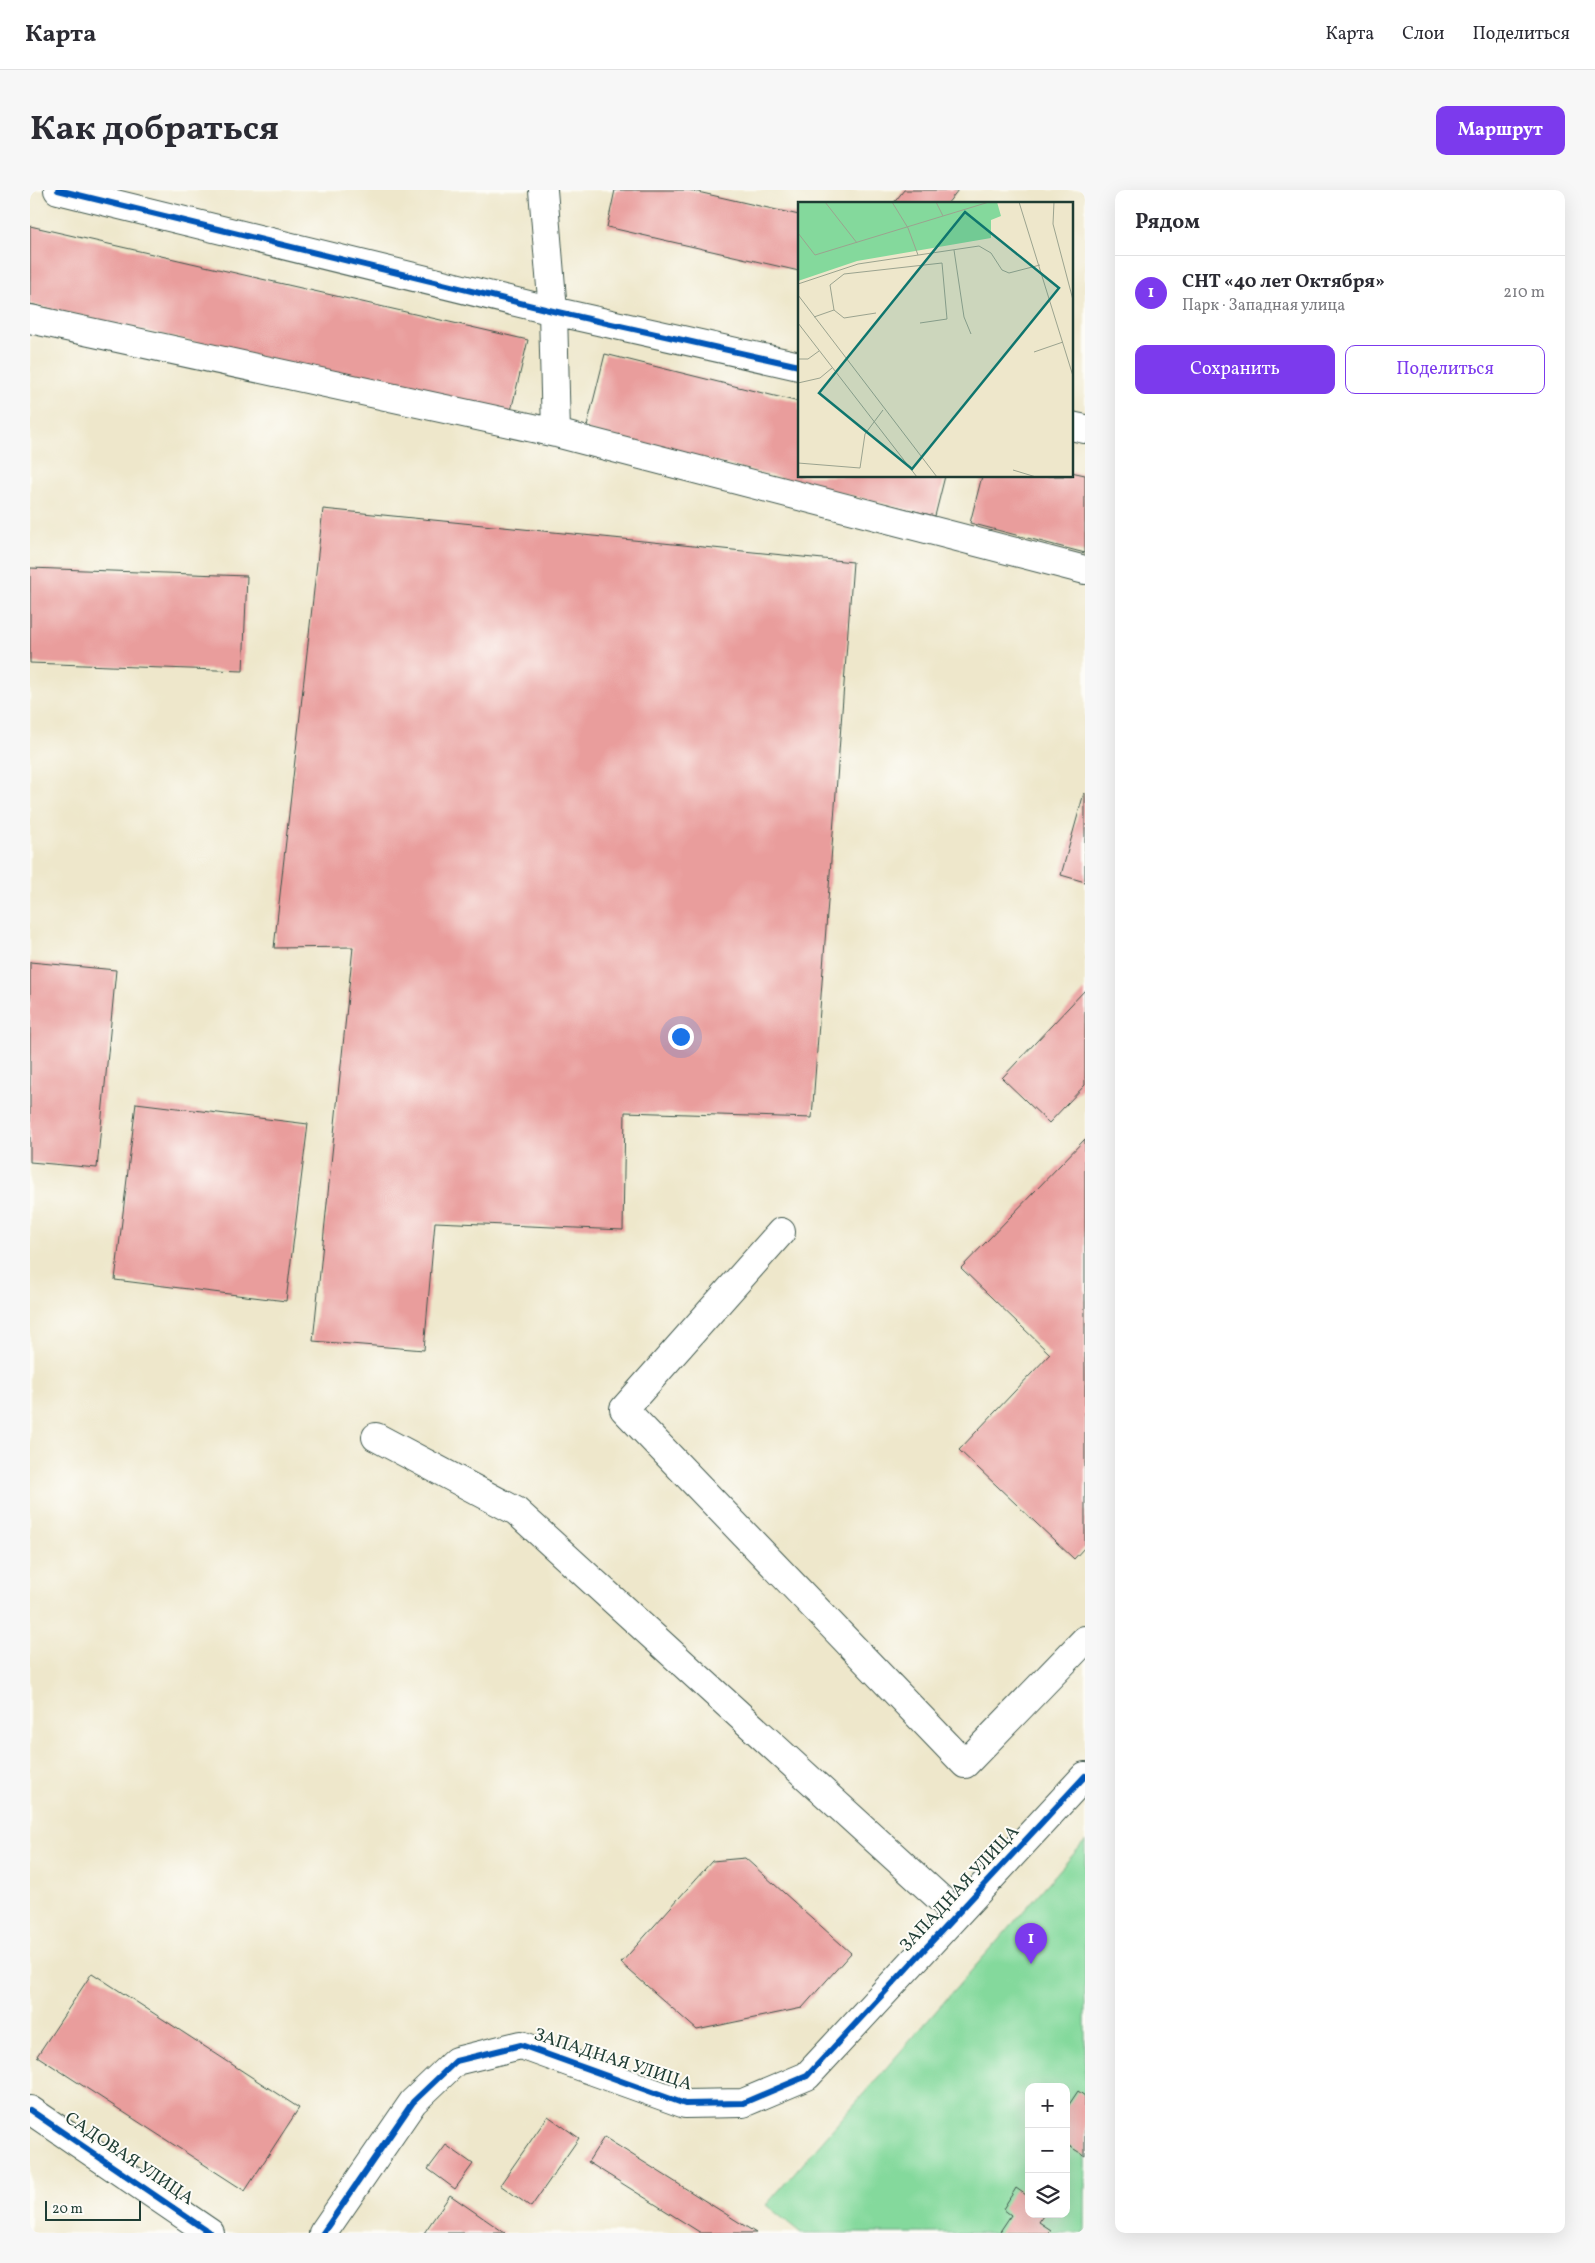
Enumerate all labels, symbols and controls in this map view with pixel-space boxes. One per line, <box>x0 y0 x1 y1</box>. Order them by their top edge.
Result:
text: Карта <box>25 18 96 52</box>
text: Карта <box>1326 22 1374 47</box>
text: Слои <box>1402 22 1444 47</box>
text: Поделиться <box>1472 22 1570 47</box>
text: Как добраться <box>30 106 279 154</box>
button: Маршрут <box>1436 106 1565 155</box>
inset map <box>798 202 1072 478</box>
text: Рядом <box>1135 208 1200 237</box>
text: СНТ «40 лет Октября» <box>1182 269 1385 295</box>
text: 1 <box>1148 282 1154 304</box>
text: 210 m <box>1503 282 1545 304</box>
text: Парк · Западная улица <box>1182 295 1345 317</box>
button: Сохранить <box>1135 345 1335 394</box>
button: Поделиться <box>1345 345 1545 394</box>
your location <box>668 1024 694 1050</box>
street label: ЗАПАДНАЯ УЛИЦА <box>895 1820 1026 1958</box>
pin: 1 <box>1015 1923 1047 1964</box>
street label: ЗАПАДНАЯ УЛИЦА <box>531 2023 696 2098</box>
map controls <box>1025 2083 1070 2218</box>
button: + <box>1025 2083 1070 2128</box>
street label: САДОВАЯ УЛИЦА <box>59 2106 199 2212</box>
button: − <box>1025 2128 1070 2173</box>
button: layers <box>1025 2173 1070 2218</box>
scale bar <box>45 2198 141 2221</box>
text: 20 m <box>52 2200 83 2219</box>

